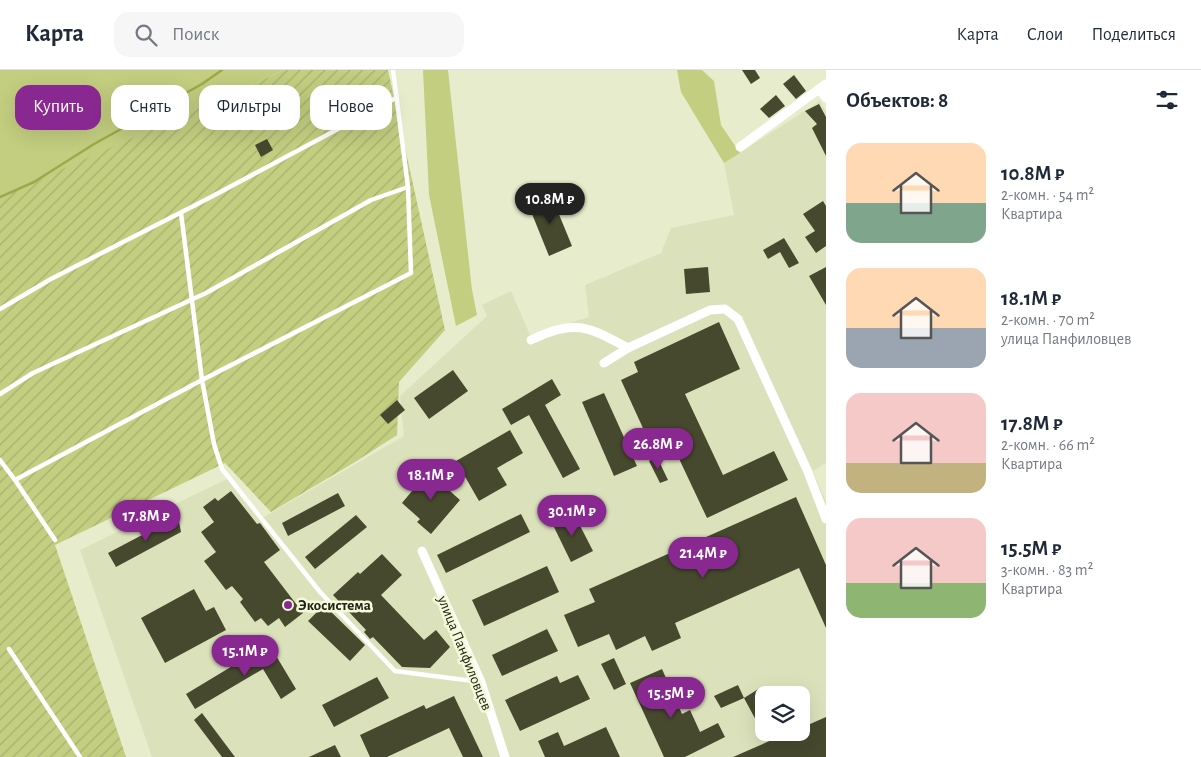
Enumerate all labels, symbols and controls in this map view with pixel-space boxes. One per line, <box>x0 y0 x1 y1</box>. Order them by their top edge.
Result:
search box <box>114 12 464 57</box>
icon: search <box>132 21 160 49</box>
text: Карта <box>25 22 84 46</box>
text: Поиск <box>172 25 219 44</box>
text: Карта <box>957 26 999 44</box>
text: Слои <box>1027 26 1063 44</box>
text: Поделиться <box>1091 26 1176 44</box>
chip: Купить <box>15 85 101 130</box>
chip: Снять <box>111 85 189 130</box>
chip: Фильтры <box>199 85 300 130</box>
chip: Новое <box>310 85 392 130</box>
icon: filters <box>1153 86 1181 114</box>
text: Объектов: 8 <box>846 90 948 111</box>
icon: home <box>886 163 946 223</box>
text: 10.8M ₽ <box>1001 163 1064 184</box>
pin: 10.8M ₽ <box>504 182 596 225</box>
text: 2-комн. · 54 m² <box>1001 187 1094 203</box>
text: 10.8M ₽ <box>526 191 574 207</box>
text: Квартира <box>1001 206 1063 222</box>
icon: home <box>886 288 946 348</box>
text: 18.1M ₽ <box>1001 288 1061 309</box>
text: 2-комн. · 70 m² <box>1001 312 1095 328</box>
text: улица Панфиловцев <box>1001 331 1131 347</box>
icon: home <box>886 413 946 473</box>
text: 17.8M ₽ <box>1001 413 1063 434</box>
pin: 26.8M ₽ <box>612 428 704 470</box>
text: 26.8M ₽ <box>633 436 683 452</box>
text: 2-комн. · 66 m² <box>1001 437 1095 453</box>
text: Квартира <box>1001 456 1063 472</box>
pin: 18.1M ₽ <box>385 458 477 501</box>
text: 18.1M ₽ <box>408 467 454 483</box>
pin: 30.1M ₽ <box>526 494 618 537</box>
pin: 17.8M ₽ <box>100 500 192 542</box>
text: 30.1M ₽ <box>548 503 596 519</box>
text: 17.8M ₽ <box>123 508 169 524</box>
pin: 21.4M ₽ <box>657 536 749 579</box>
icon: home <box>886 538 946 598</box>
text: 15.5M ₽ <box>1001 538 1061 559</box>
text: 21.4M ₽ <box>679 545 727 561</box>
text: 3-комн. · 83 m² <box>1001 562 1093 578</box>
text: Квартира <box>1001 581 1063 597</box>
street label: улица Панфиловцев <box>434 593 494 713</box>
place label: Экосистема <box>298 598 371 613</box>
marker: Экосистема <box>282 599 294 611</box>
pin: 15.1M ₽ <box>199 634 291 677</box>
text: 15.1M ₽ <box>223 643 267 659</box>
pin: 15.5M ₽ <box>625 676 717 719</box>
text: 15.5M ₽ <box>648 685 694 701</box>
map controls <box>755 686 810 741</box>
button: layers <box>755 686 810 741</box>

